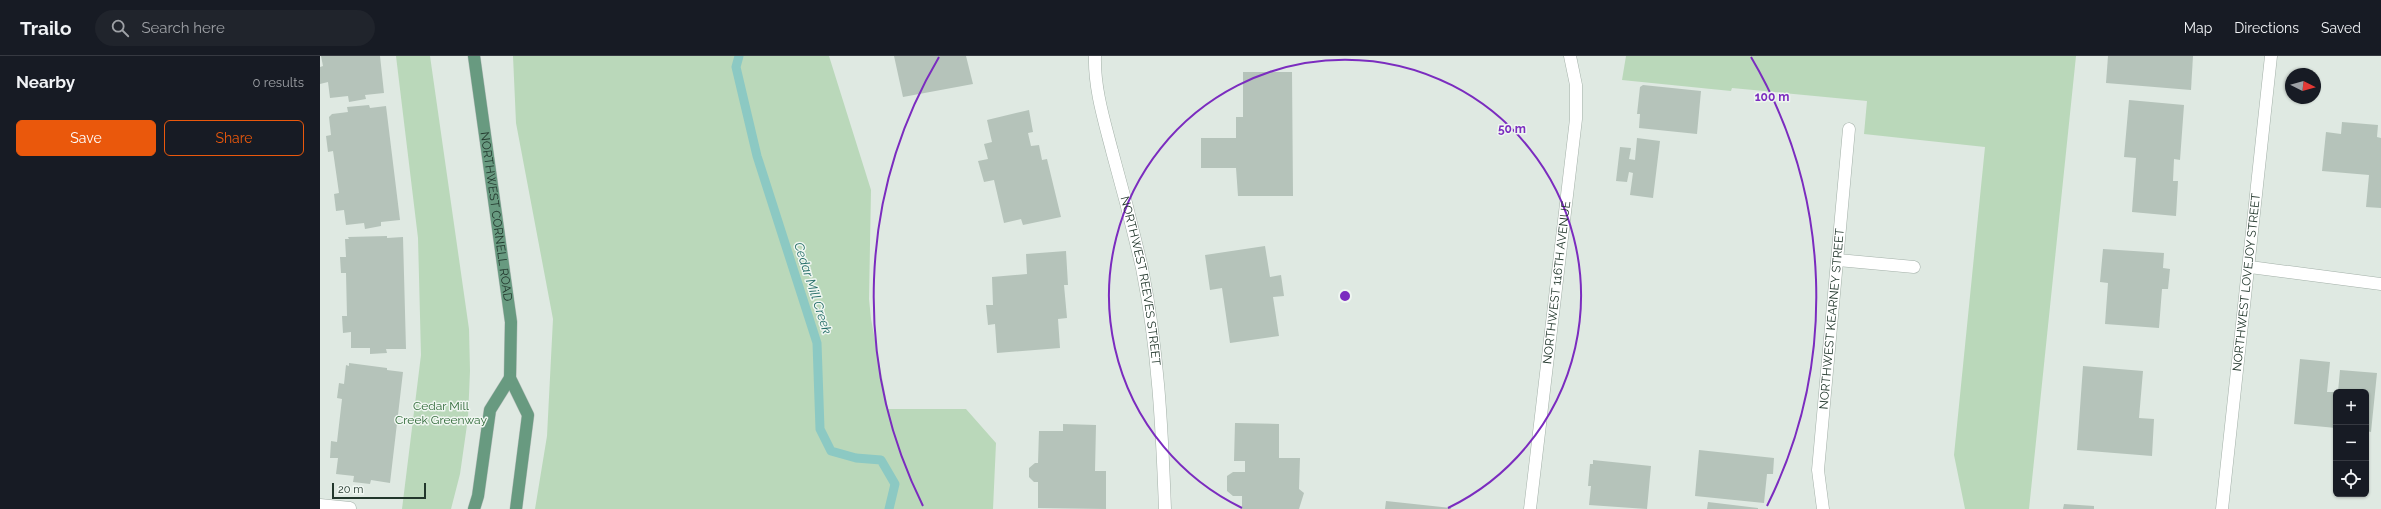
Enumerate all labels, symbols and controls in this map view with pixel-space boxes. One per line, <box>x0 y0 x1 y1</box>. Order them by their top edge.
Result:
search box <box>95 10 375 46</box>
text: Trailo <box>20 17 71 39</box>
icon: search <box>109 17 131 39</box>
text: Search here <box>141 19 225 37</box>
text: Map <box>2184 20 2212 36</box>
text: Directions <box>2234 20 2299 36</box>
text: Saved <box>2321 20 2361 36</box>
north arrow <box>2285 68 2321 104</box>
text: Nearby <box>16 72 75 92</box>
text: 0 results <box>253 75 304 90</box>
text: 100 m <box>1755 90 1789 104</box>
button: Save <box>16 120 156 156</box>
button: Share <box>164 120 304 156</box>
text: 50 m <box>1498 122 1526 136</box>
street label: NORTHWEST CORNELL ROAD <box>478 131 515 302</box>
street label: NORTHWEST LOVEJOY STREET <box>2230 192 2263 372</box>
street label: NORTHWEST REEVES STREET <box>1118 195 1163 367</box>
street label: NORTHWEST 116TH AVENUE <box>1540 200 1573 365</box>
street label: NORTHWEST KEARNEY STREET <box>1817 227 1847 410</box>
water label: Cedar Mill Creek <box>791 240 835 336</box>
centre of rings <box>1338 289 1352 303</box>
map controls <box>2333 389 2369 497</box>
button: + <box>2333 389 2369 425</box>
park label: Cedar Mill Creek Greenway <box>395 399 487 427</box>
button: − <box>2333 425 2369 461</box>
button: locate <box>2333 461 2369 497</box>
scale bar <box>332 481 426 500</box>
text: 20 m <box>338 483 363 496</box>

